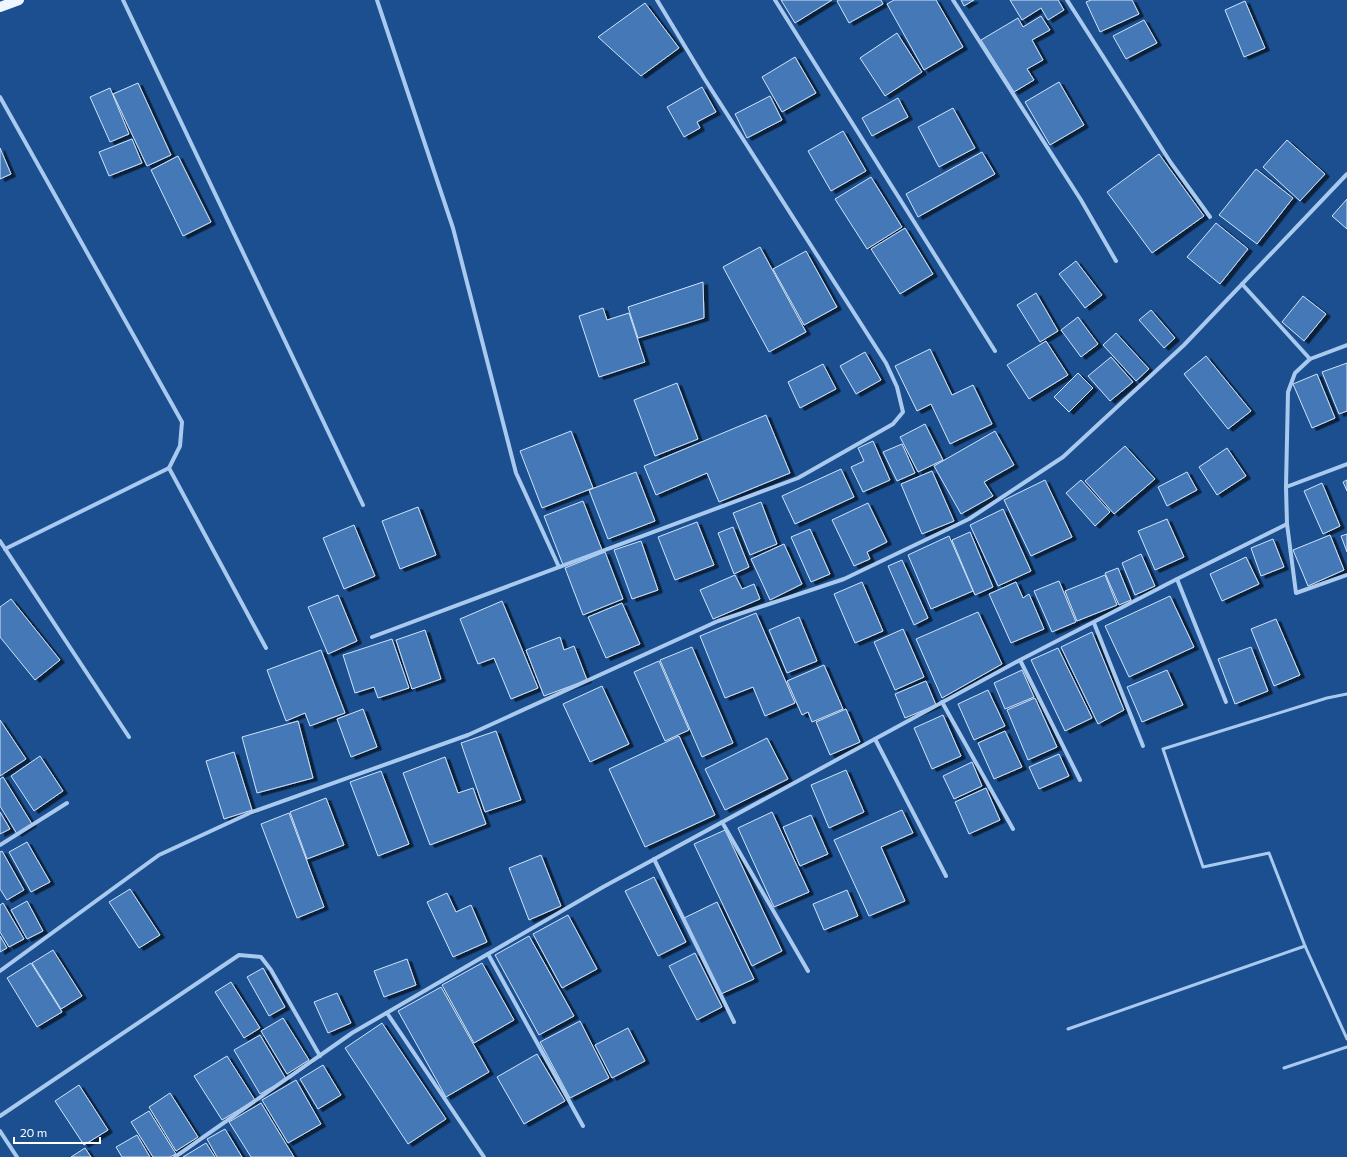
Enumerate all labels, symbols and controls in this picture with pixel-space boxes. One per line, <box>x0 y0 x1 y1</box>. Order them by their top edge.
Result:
scale bar <box>14 1119 100 1145</box>
text: 20 m <box>20 1125 47 1139</box>

